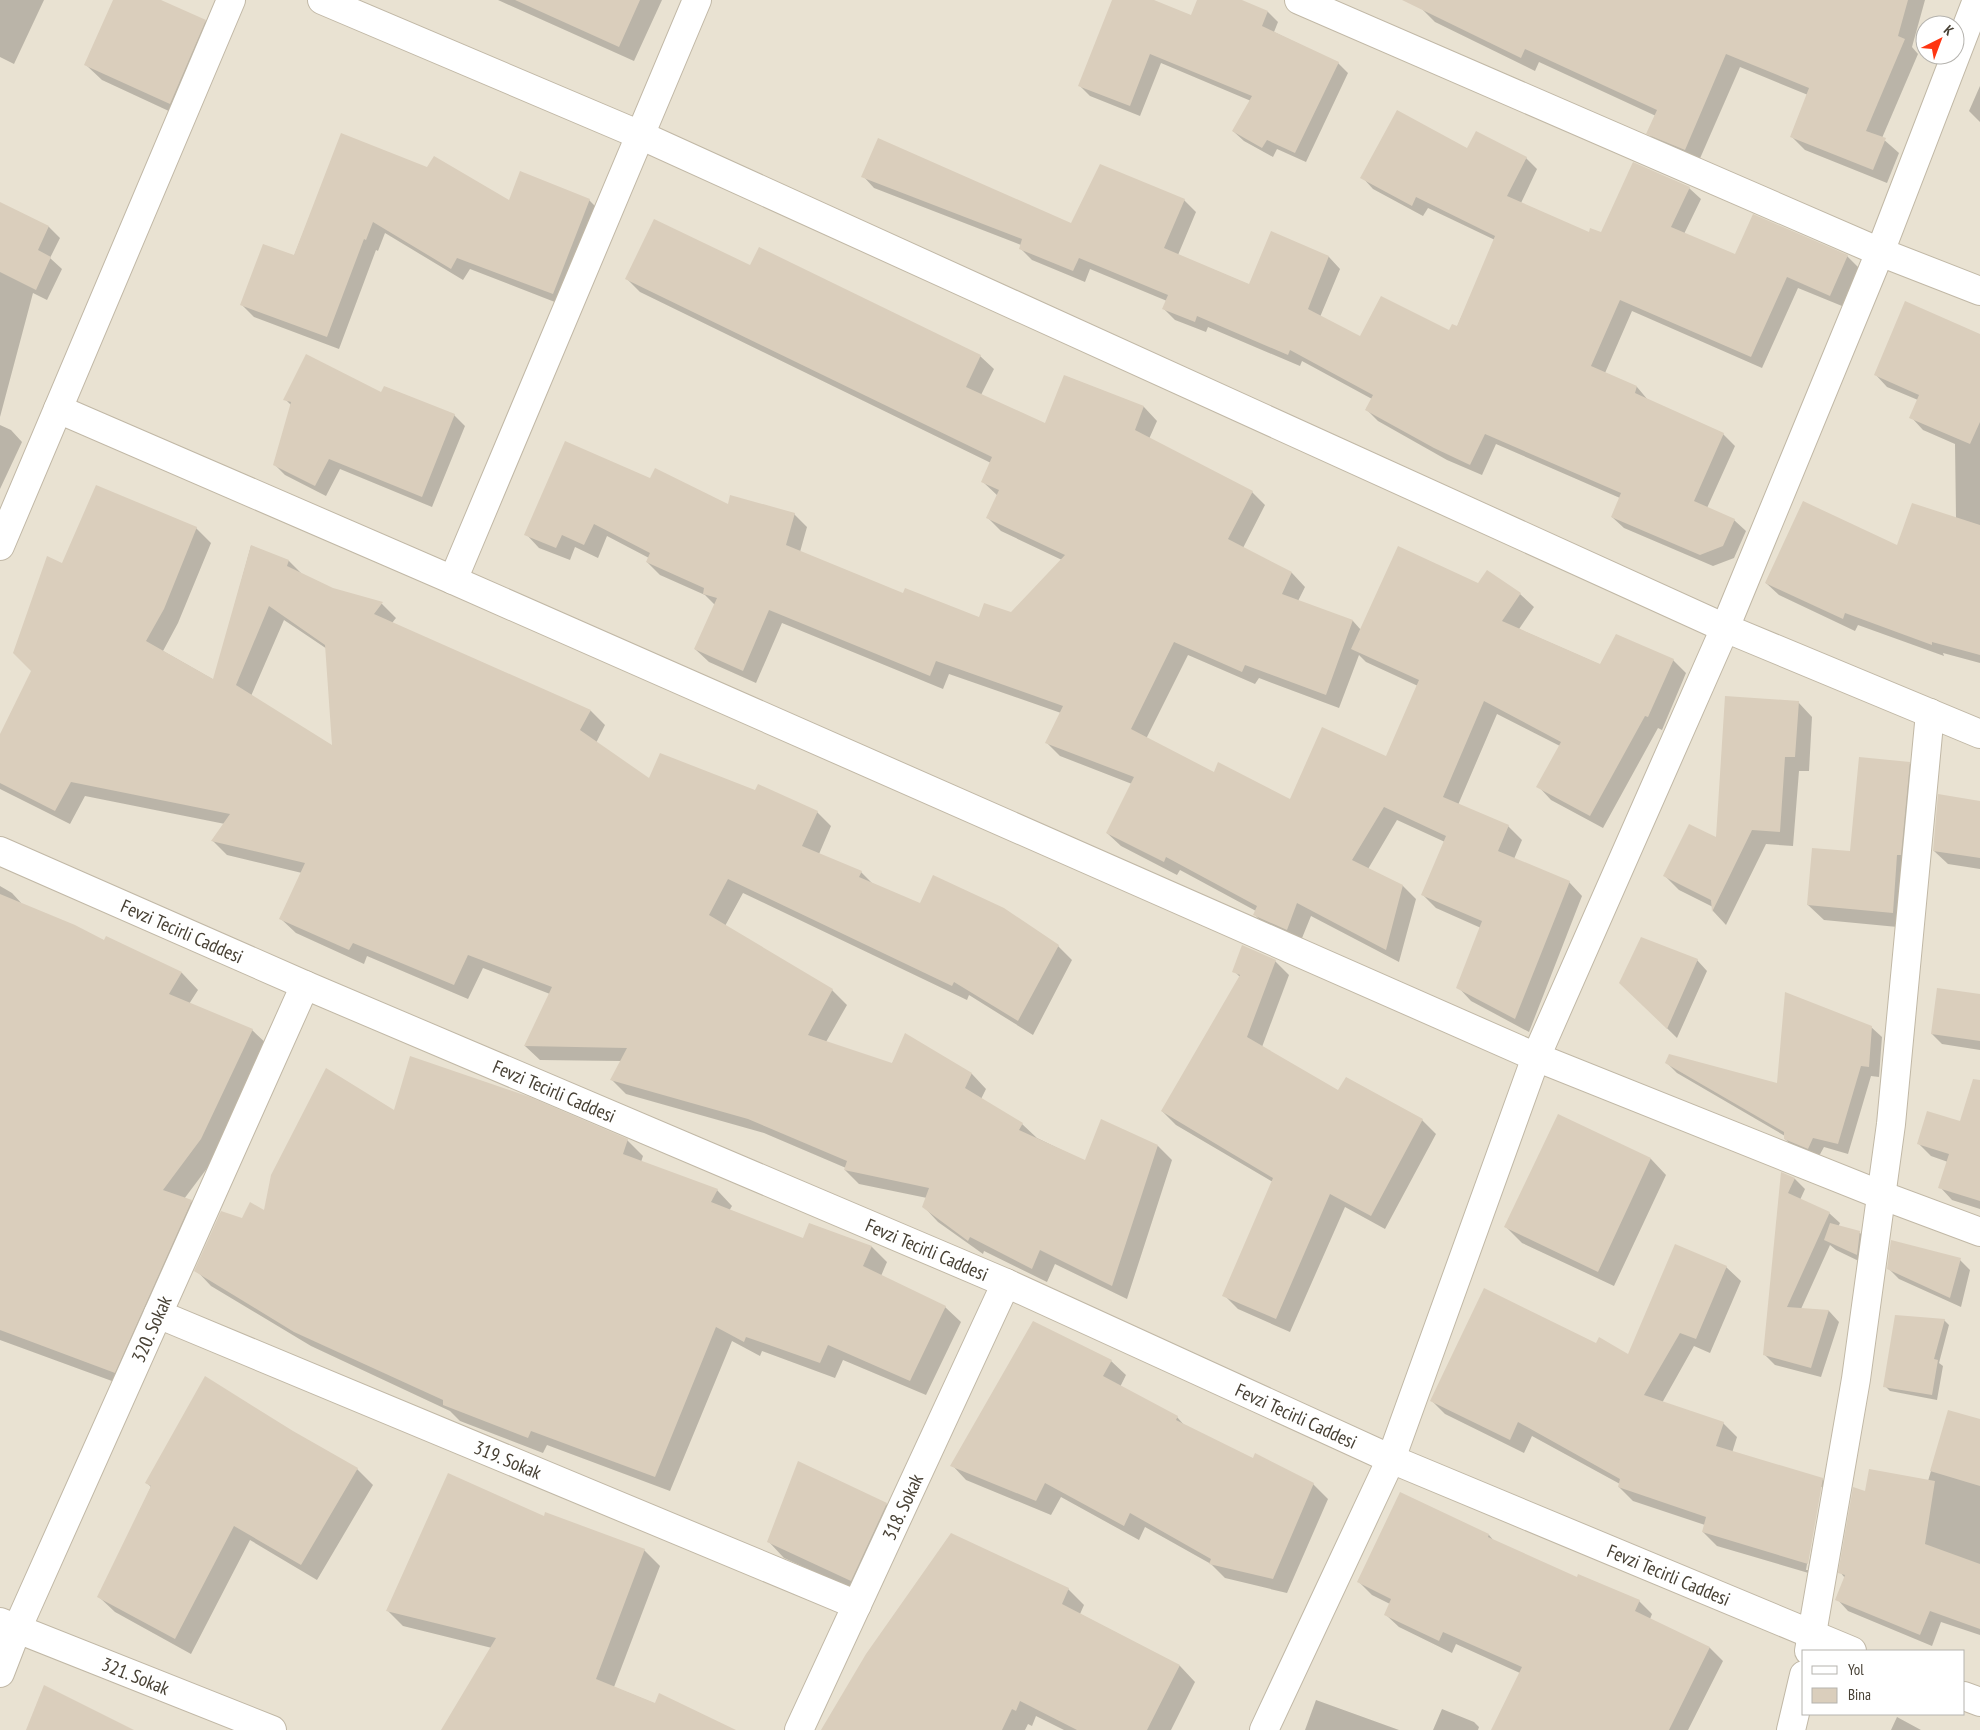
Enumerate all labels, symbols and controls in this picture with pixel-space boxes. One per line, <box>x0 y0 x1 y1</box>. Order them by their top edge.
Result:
north arrow <box>1915 15 1965 65</box>
text: K <box>1940 21 1958 40</box>
street label: Fevzi Tecirli Caddesi <box>117 894 247 968</box>
street label: Fevzi Tecirli Caddesi <box>489 1054 619 1128</box>
street label: Fevzi Tecirli Caddesi <box>862 1213 992 1286</box>
street label: 320. Sokak <box>126 1291 177 1366</box>
street label: Fevzi Tecirli Caddesi <box>1232 1378 1361 1454</box>
street label: 319. Sokak <box>471 1435 546 1485</box>
street label: 318. Sokak <box>877 1469 928 1544</box>
street label: Fevzi Tecirli Caddesi <box>1604 1538 1734 1611</box>
legend <box>1802 1650 1965 1715</box>
street label: 321. Sokak <box>98 1652 174 1700</box>
text: Yol <box>1848 1660 1864 1679</box>
text: Bina <box>1848 1685 1871 1704</box>

